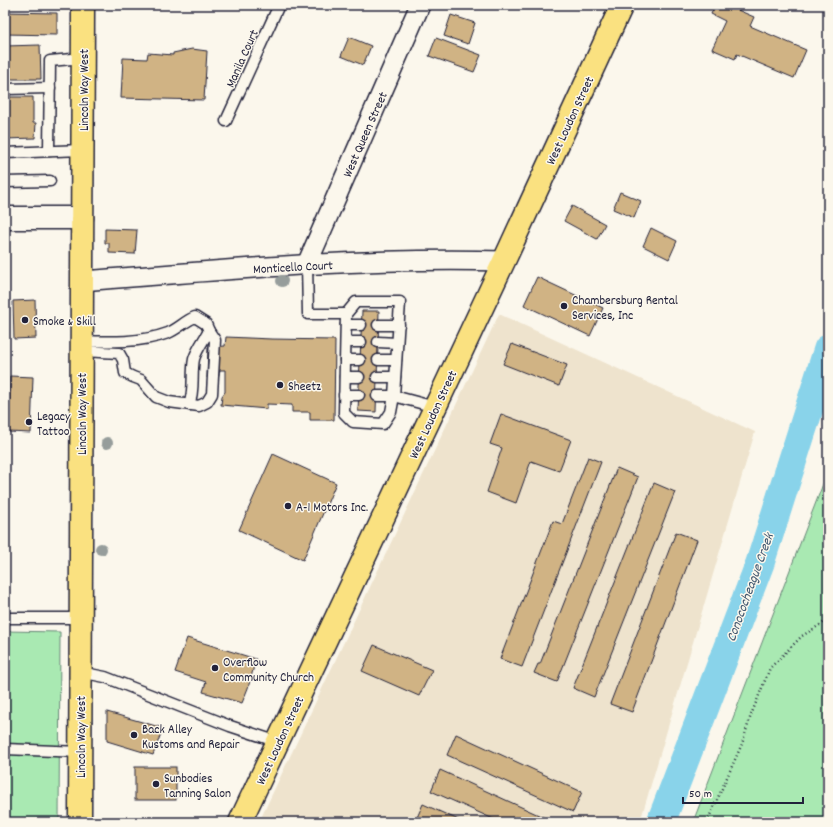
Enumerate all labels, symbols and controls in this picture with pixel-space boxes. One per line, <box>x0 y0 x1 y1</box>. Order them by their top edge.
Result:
street label: Manila Court <box>222 27 265 91</box>
street label: Lincoln Way West <box>76 49 95 131</box>
street label: West Loudon Street <box>542 74 600 168</box>
street label: West Queen Street <box>339 89 394 181</box>
street label: Monticello Court <box>253 257 334 280</box>
place label: Chambersburg Rental Services, Inc <box>572 292 678 326</box>
marker: Chambersburg Rental Services, Inc <box>559 301 569 311</box>
place label: Smoke & Skill <box>33 313 96 332</box>
marker: Smoke & Skill <box>20 315 30 325</box>
street label: West Loudon Street <box>405 368 463 462</box>
street label: Lincoln Way West <box>74 373 93 455</box>
place label: Sheetz <box>288 378 321 397</box>
marker: Sheetz <box>275 380 285 390</box>
place label: Legacy Tattoo <box>37 408 71 442</box>
marker: Legacy Tattoo <box>24 417 34 427</box>
place label: A-1 Motors Inc. <box>296 499 368 518</box>
marker: A-1 Motors Inc. <box>283 501 293 511</box>
water label: Conococheague Creek <box>722 529 780 645</box>
place label: Overflow Community Church <box>223 654 314 688</box>
marker: Overflow Community Church <box>210 663 220 673</box>
street label: West Loudon Street <box>252 694 310 788</box>
street label: Lincoln Way West <box>73 696 92 778</box>
place label: Back Alley Kustoms and Repair <box>142 721 240 755</box>
marker: Back Alley Kustoms and Repair <box>129 730 139 740</box>
place label: Sunbodies Tanning Salon <box>164 770 231 804</box>
marker: Sunbodies Tanning Salon <box>151 779 161 789</box>
scale bar <box>683 779 803 805</box>
text: 50 m <box>689 786 712 803</box>

